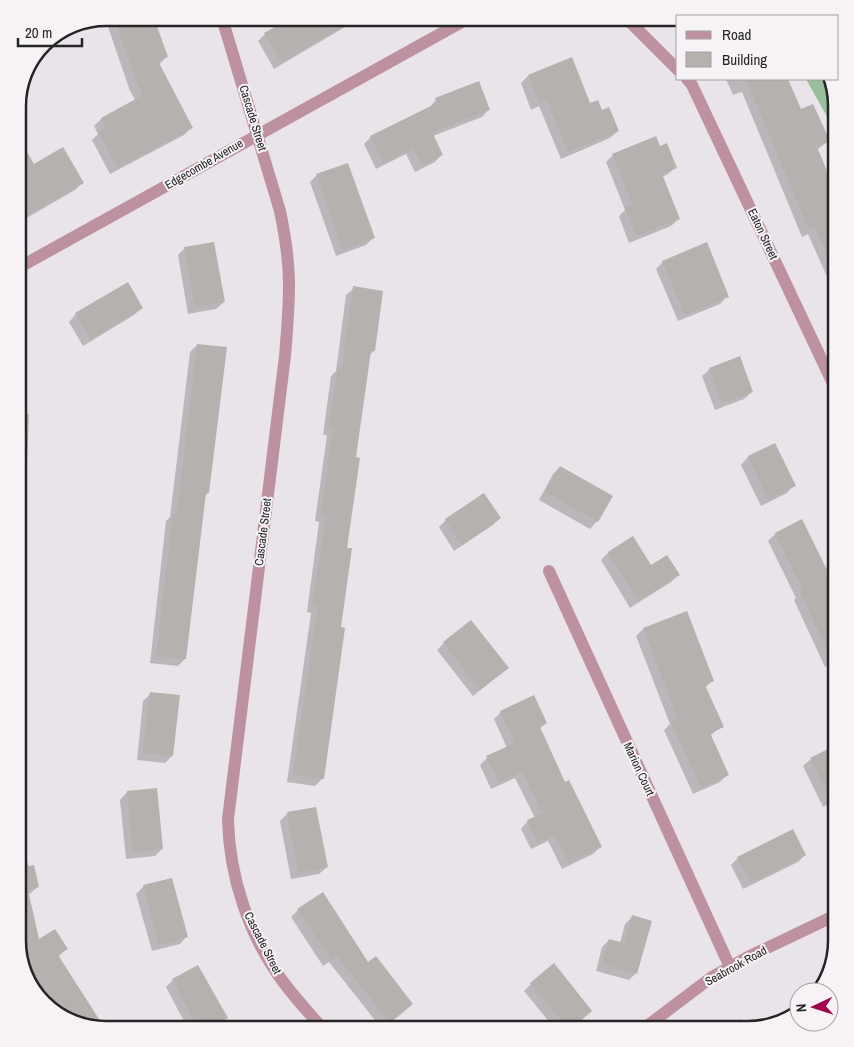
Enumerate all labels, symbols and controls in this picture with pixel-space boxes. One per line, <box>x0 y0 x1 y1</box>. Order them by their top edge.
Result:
scale bar <box>18 15 81 47</box>
legend <box>676 15 839 80</box>
text: 20 m <box>25 22 52 43</box>
text: Road <box>722 24 751 45</box>
text: Building <box>722 49 767 70</box>
street label: Cascade Street <box>235 83 271 153</box>
street label: Edgecombe Avenue <box>162 135 246 193</box>
street label: Eaton Street <box>744 206 782 262</box>
street label: Cascade Street <box>251 497 275 567</box>
street label: Marion Court <box>620 740 658 799</box>
street label: Cascade Street <box>240 909 286 977</box>
street label: Seabrook Road <box>702 942 770 990</box>
north arrow <box>789 982 839 1032</box>
text: N <box>792 1003 810 1013</box>

